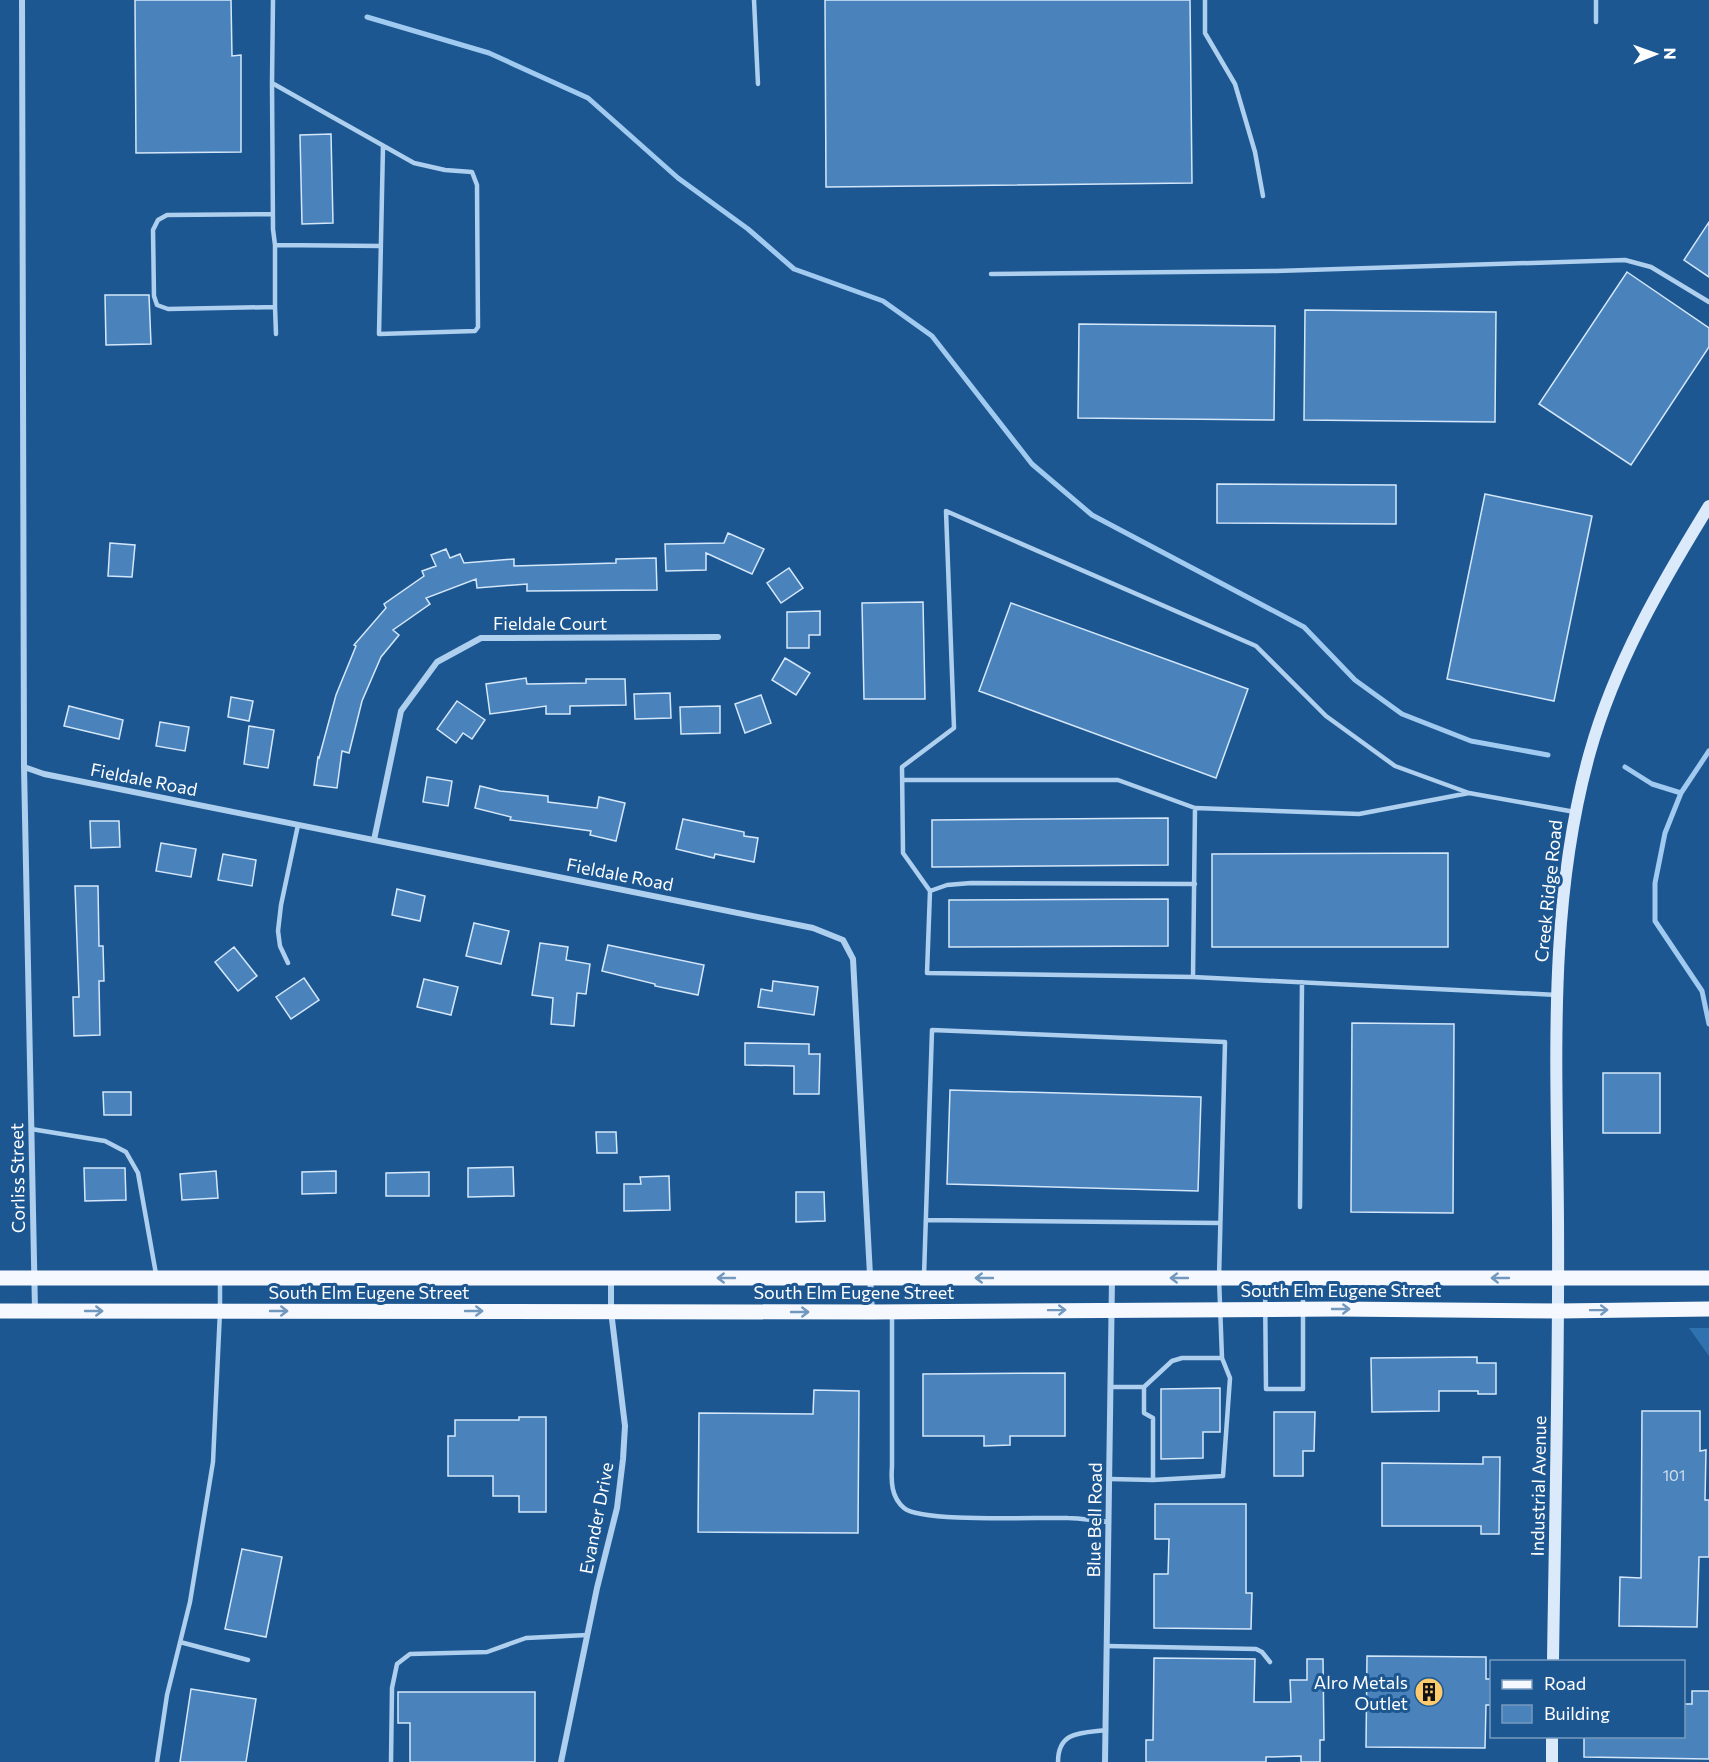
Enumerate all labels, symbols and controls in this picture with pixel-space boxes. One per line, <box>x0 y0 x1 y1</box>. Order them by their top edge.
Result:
north arrow <box>1625 24 1685 84</box>
text: N <box>1661 48 1680 60</box>
street label: Fieldale Court <box>493 612 607 634</box>
street label: Fieldale Road <box>89 758 199 800</box>
street label: Creek Ridge Road <box>1530 819 1566 963</box>
street label: Fieldale Road <box>565 853 675 895</box>
street label: Corliss Street <box>5 1123 29 1233</box>
one-way arrow <box>717 1272 737 1284</box>
one-way arrow <box>975 1272 995 1284</box>
one-way arrow <box>1170 1272 1190 1284</box>
one-way arrow <box>1491 1272 1511 1284</box>
street label: South Elm Eugene Street <box>1241 1279 1441 1301</box>
street label: South Elm Eugene Street <box>269 1281 469 1303</box>
street label: South Elm Eugene Street <box>754 1281 954 1303</box>
one-way arrow <box>1330 1303 1350 1315</box>
one-way arrow <box>1046 1304 1066 1316</box>
one-way arrow <box>1588 1304 1608 1316</box>
one-way arrow <box>83 1305 103 1317</box>
one-way arrow <box>268 1305 288 1317</box>
one-way arrow <box>463 1305 483 1317</box>
one-way arrow <box>789 1306 809 1318</box>
street label: Industrial Avenue <box>1526 1416 1550 1556</box>
street label: Evander Drive <box>574 1460 618 1576</box>
street label: Blue Bell Road <box>1082 1462 1106 1578</box>
house number: 101 <box>1663 1466 1685 1484</box>
legend <box>1490 1660 1685 1738</box>
place label: Alro Metals Outlet <box>1314 1671 1408 1714</box>
text: Road <box>1544 1672 1586 1694</box>
building icon: Alro Metals Outlet <box>1413 1676 1445 1708</box>
text: Building <box>1544 1702 1610 1724</box>

